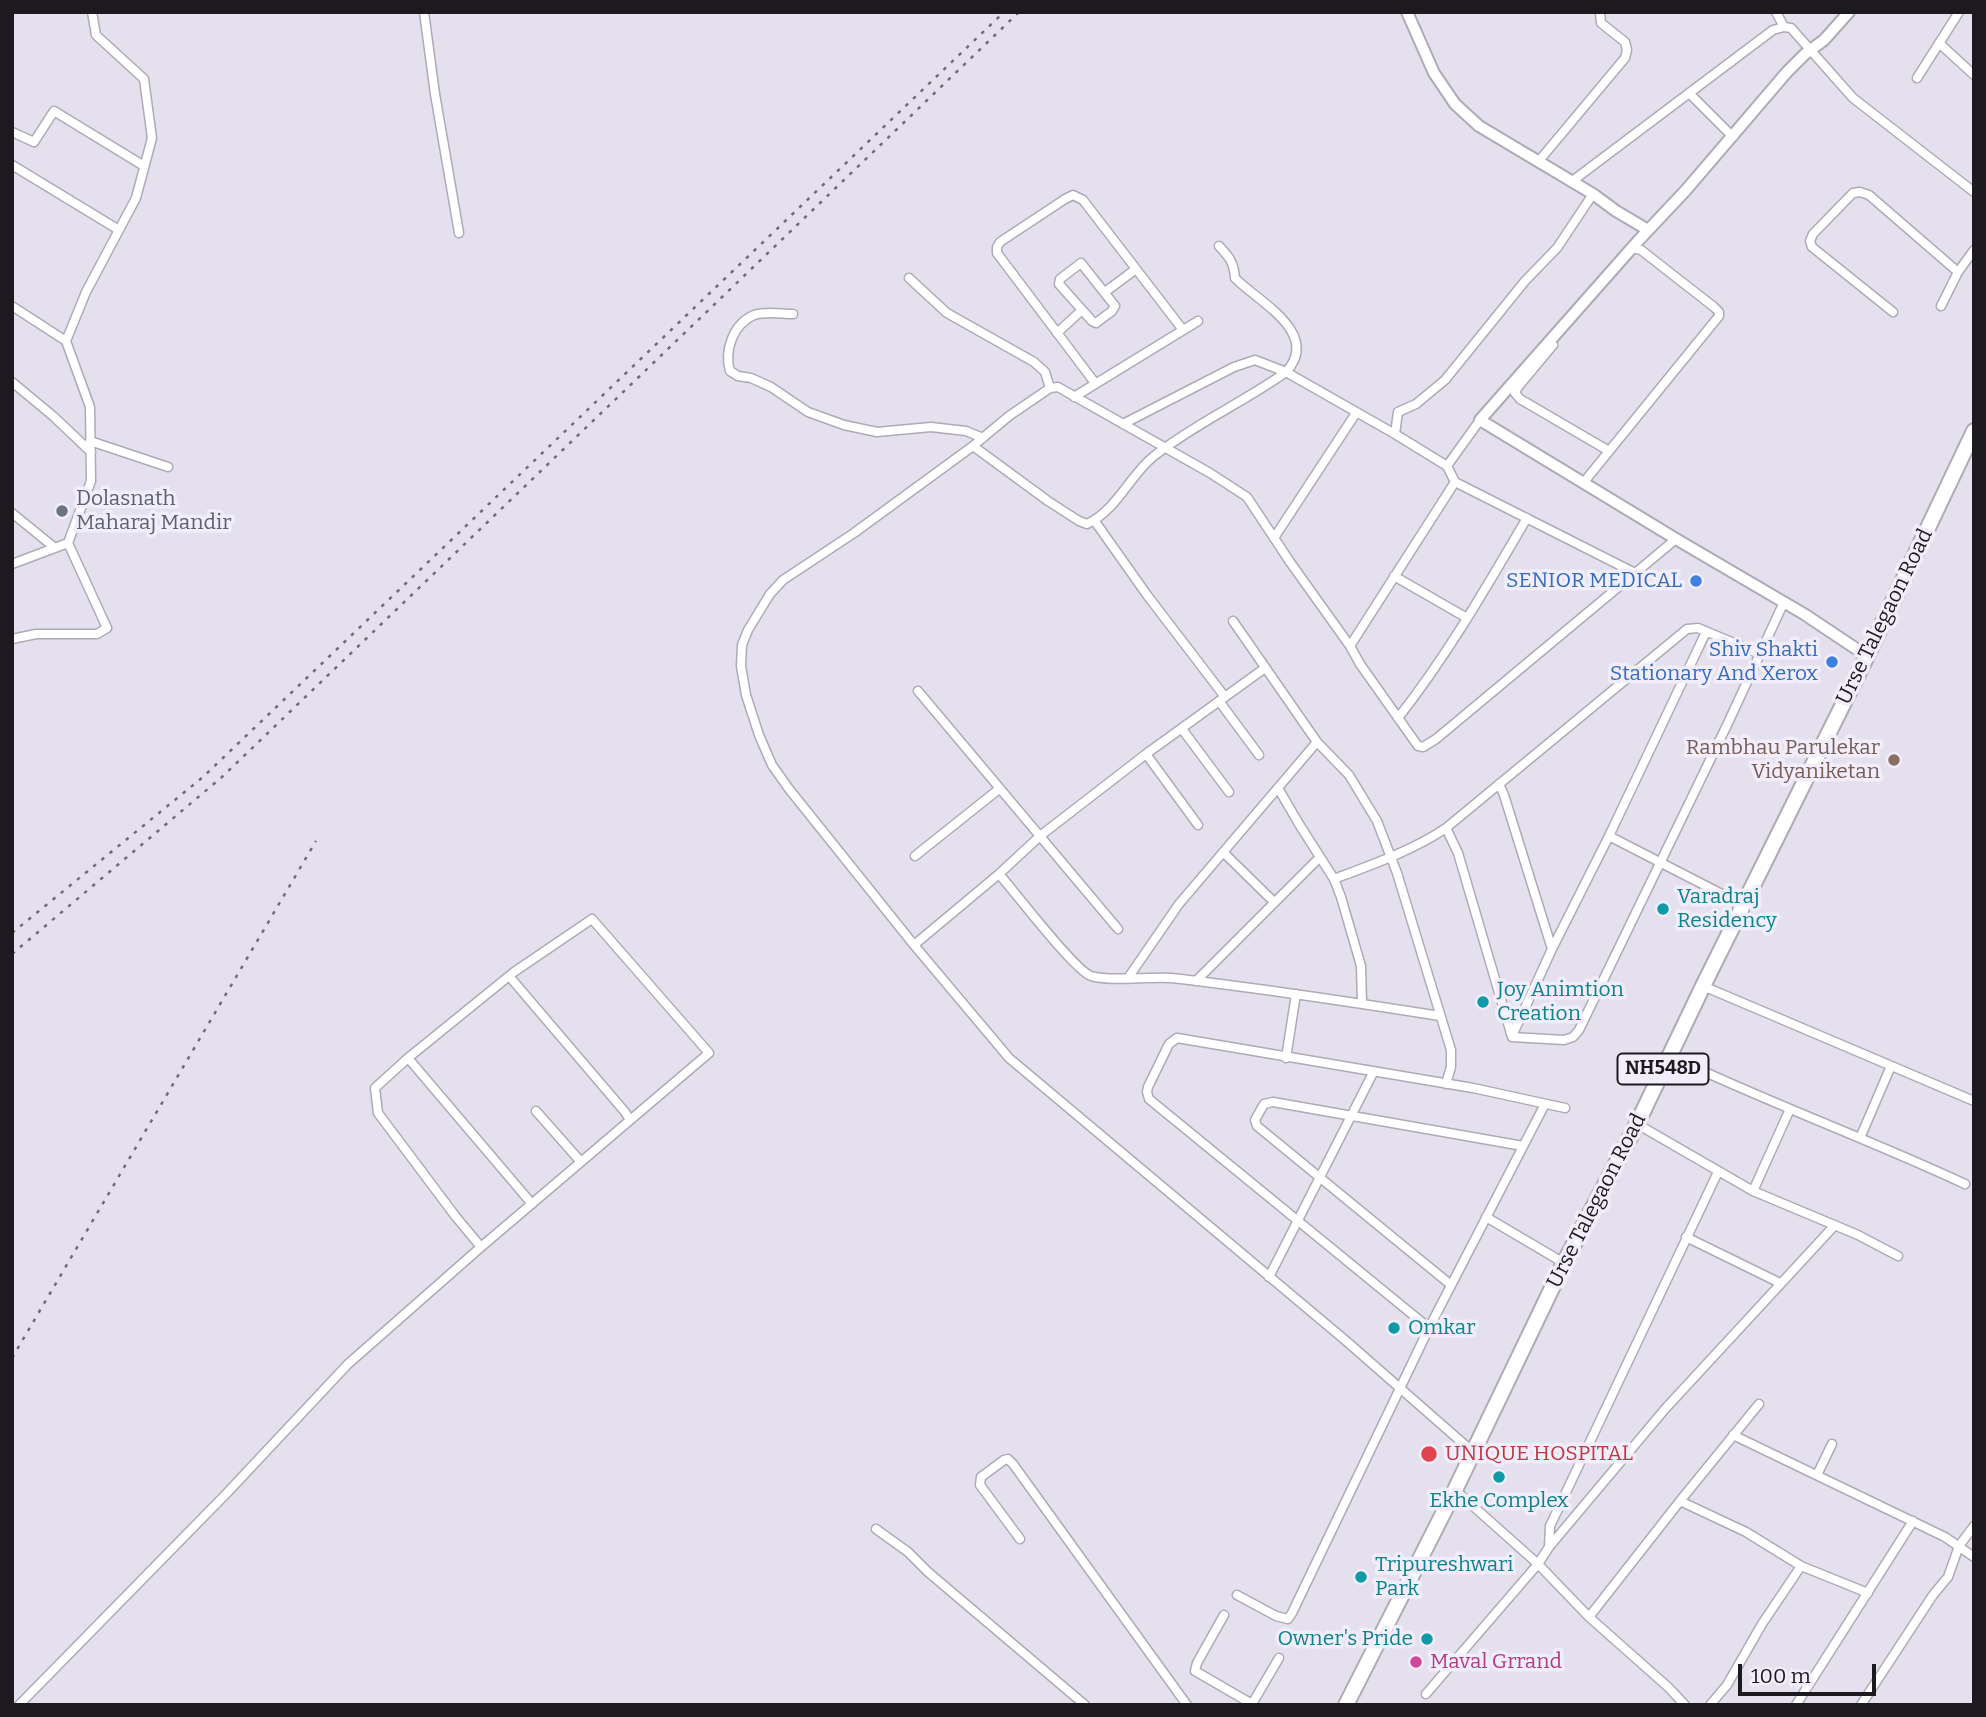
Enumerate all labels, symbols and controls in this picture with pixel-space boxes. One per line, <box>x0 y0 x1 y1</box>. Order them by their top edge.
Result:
place label: Dolasnath Maharaj Mandir <box>76 486 232 536</box>
marker: Dolasnath Maharaj Mandir <box>54 503 70 519</box>
street label: Urse Talegaon Road <box>1831 525 1939 709</box>
place label: SENIOR MEDICAL <box>1506 568 1682 594</box>
marker: SENIOR MEDICAL <box>1688 573 1704 589</box>
place label: Shiv Shakti Stationary And Xerox <box>1610 637 1818 687</box>
marker: Shiv Shakti Stationary And Xerox <box>1824 654 1840 670</box>
place label: Rambhau Parulekar Vidyaniketan <box>1686 735 1880 785</box>
marker: Rambhau Parulekar Vidyaniketan <box>1886 752 1902 768</box>
place label: Varadraj Residency <box>1677 884 1777 934</box>
marker: Varadraj Residency <box>1655 901 1671 917</box>
place label: Joy Animtion Creation <box>1497 977 1624 1027</box>
marker: Joy Animtion Creation <box>1475 994 1491 1010</box>
road number: NH548D <box>1618 1054 1708 1084</box>
street label: Urse Talegaon Road <box>1542 1110 1652 1292</box>
place label: Omkar <box>1408 1315 1475 1341</box>
marker: Omkar <box>1386 1320 1402 1336</box>
place label: UNIQUE HOSPITAL <box>1445 1441 1633 1467</box>
marker: UNIQUE HOSPITAL <box>1419 1444 1439 1464</box>
marker: Ekhe Complex <box>1491 1469 1507 1485</box>
place label: Ekhe Complex <box>1429 1488 1569 1514</box>
place label: Tripureshwari Park <box>1375 1552 1514 1602</box>
marker: Tripureshwari Park <box>1353 1569 1369 1585</box>
place label: Owner's Pride <box>1277 1626 1413 1652</box>
marker: Owner's Pride <box>1419 1631 1435 1647</box>
place label: Maval Grrand <box>1430 1649 1562 1675</box>
scale bar <box>1741 1650 1879 1694</box>
marker: Maval Grrand <box>1408 1654 1424 1670</box>
text: 100 m <box>1751 1663 1811 1689</box>

